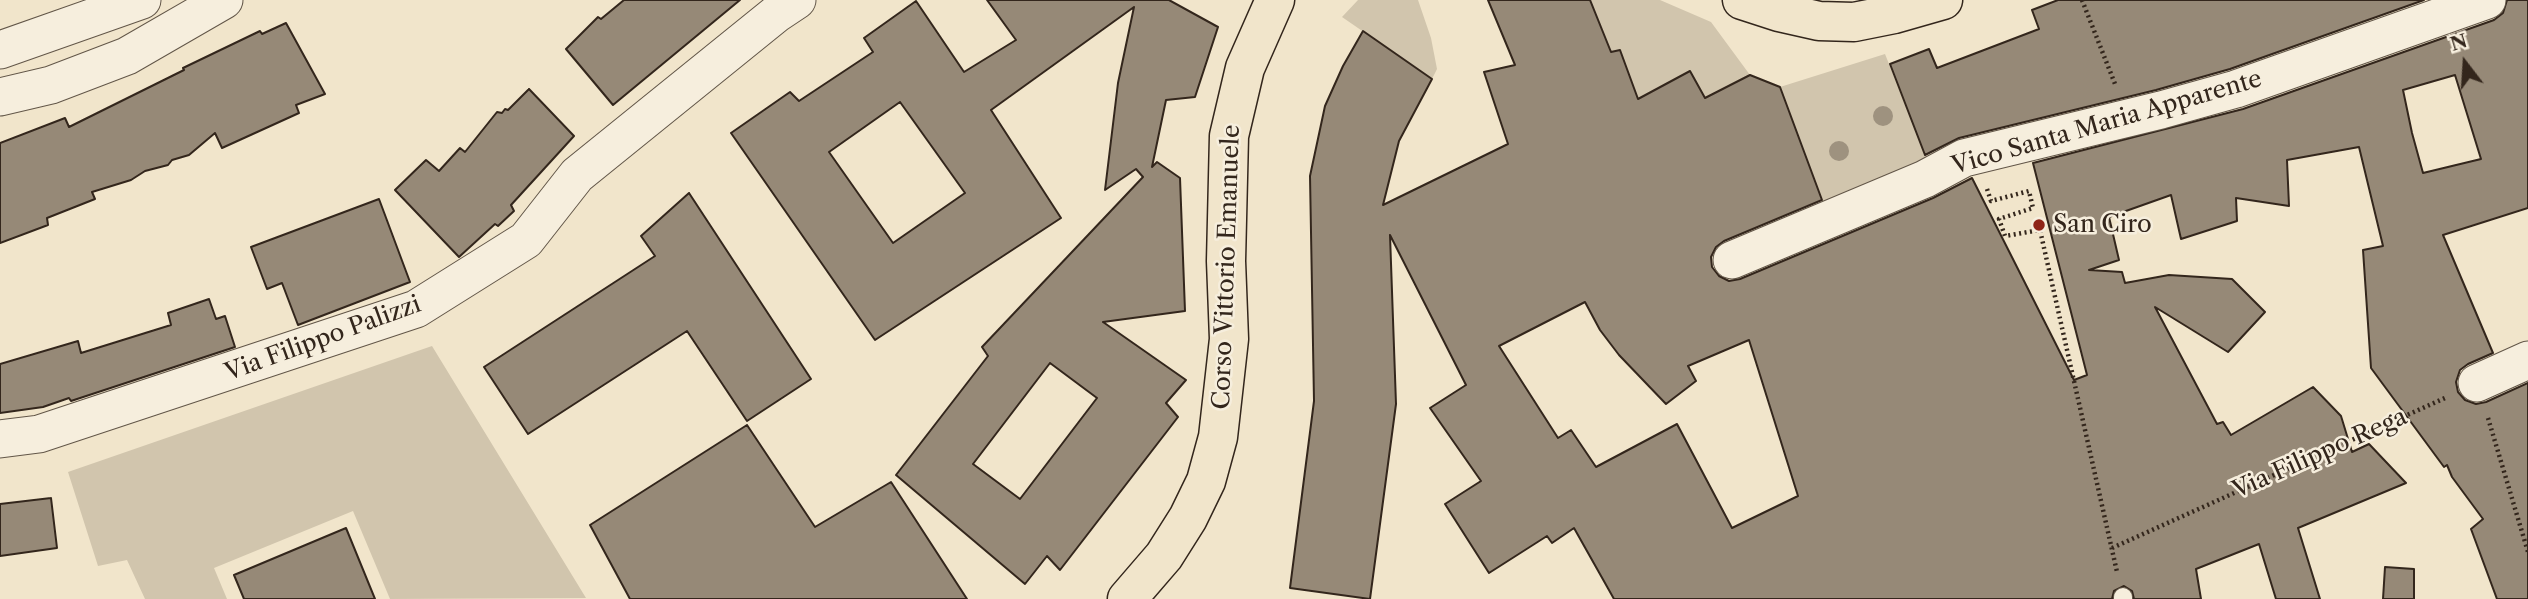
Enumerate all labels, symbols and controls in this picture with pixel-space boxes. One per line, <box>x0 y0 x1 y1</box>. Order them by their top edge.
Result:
north arrow <box>2430 28 2500 98</box>
text: N <box>2447 29 2470 56</box>
street label: Vico Santa Maria Apparente <box>1949 65 2265 181</box>
street label: Corso Vittorio Emanuele <box>1208 124 1246 410</box>
place label: San Ciro <box>2053 211 2152 239</box>
marker: San Ciro <box>2031 217 2047 233</box>
street label: Via Filippo Palizzi <box>221 290 425 388</box>
street label: Via Filippo Rega <box>2228 403 2412 505</box>

